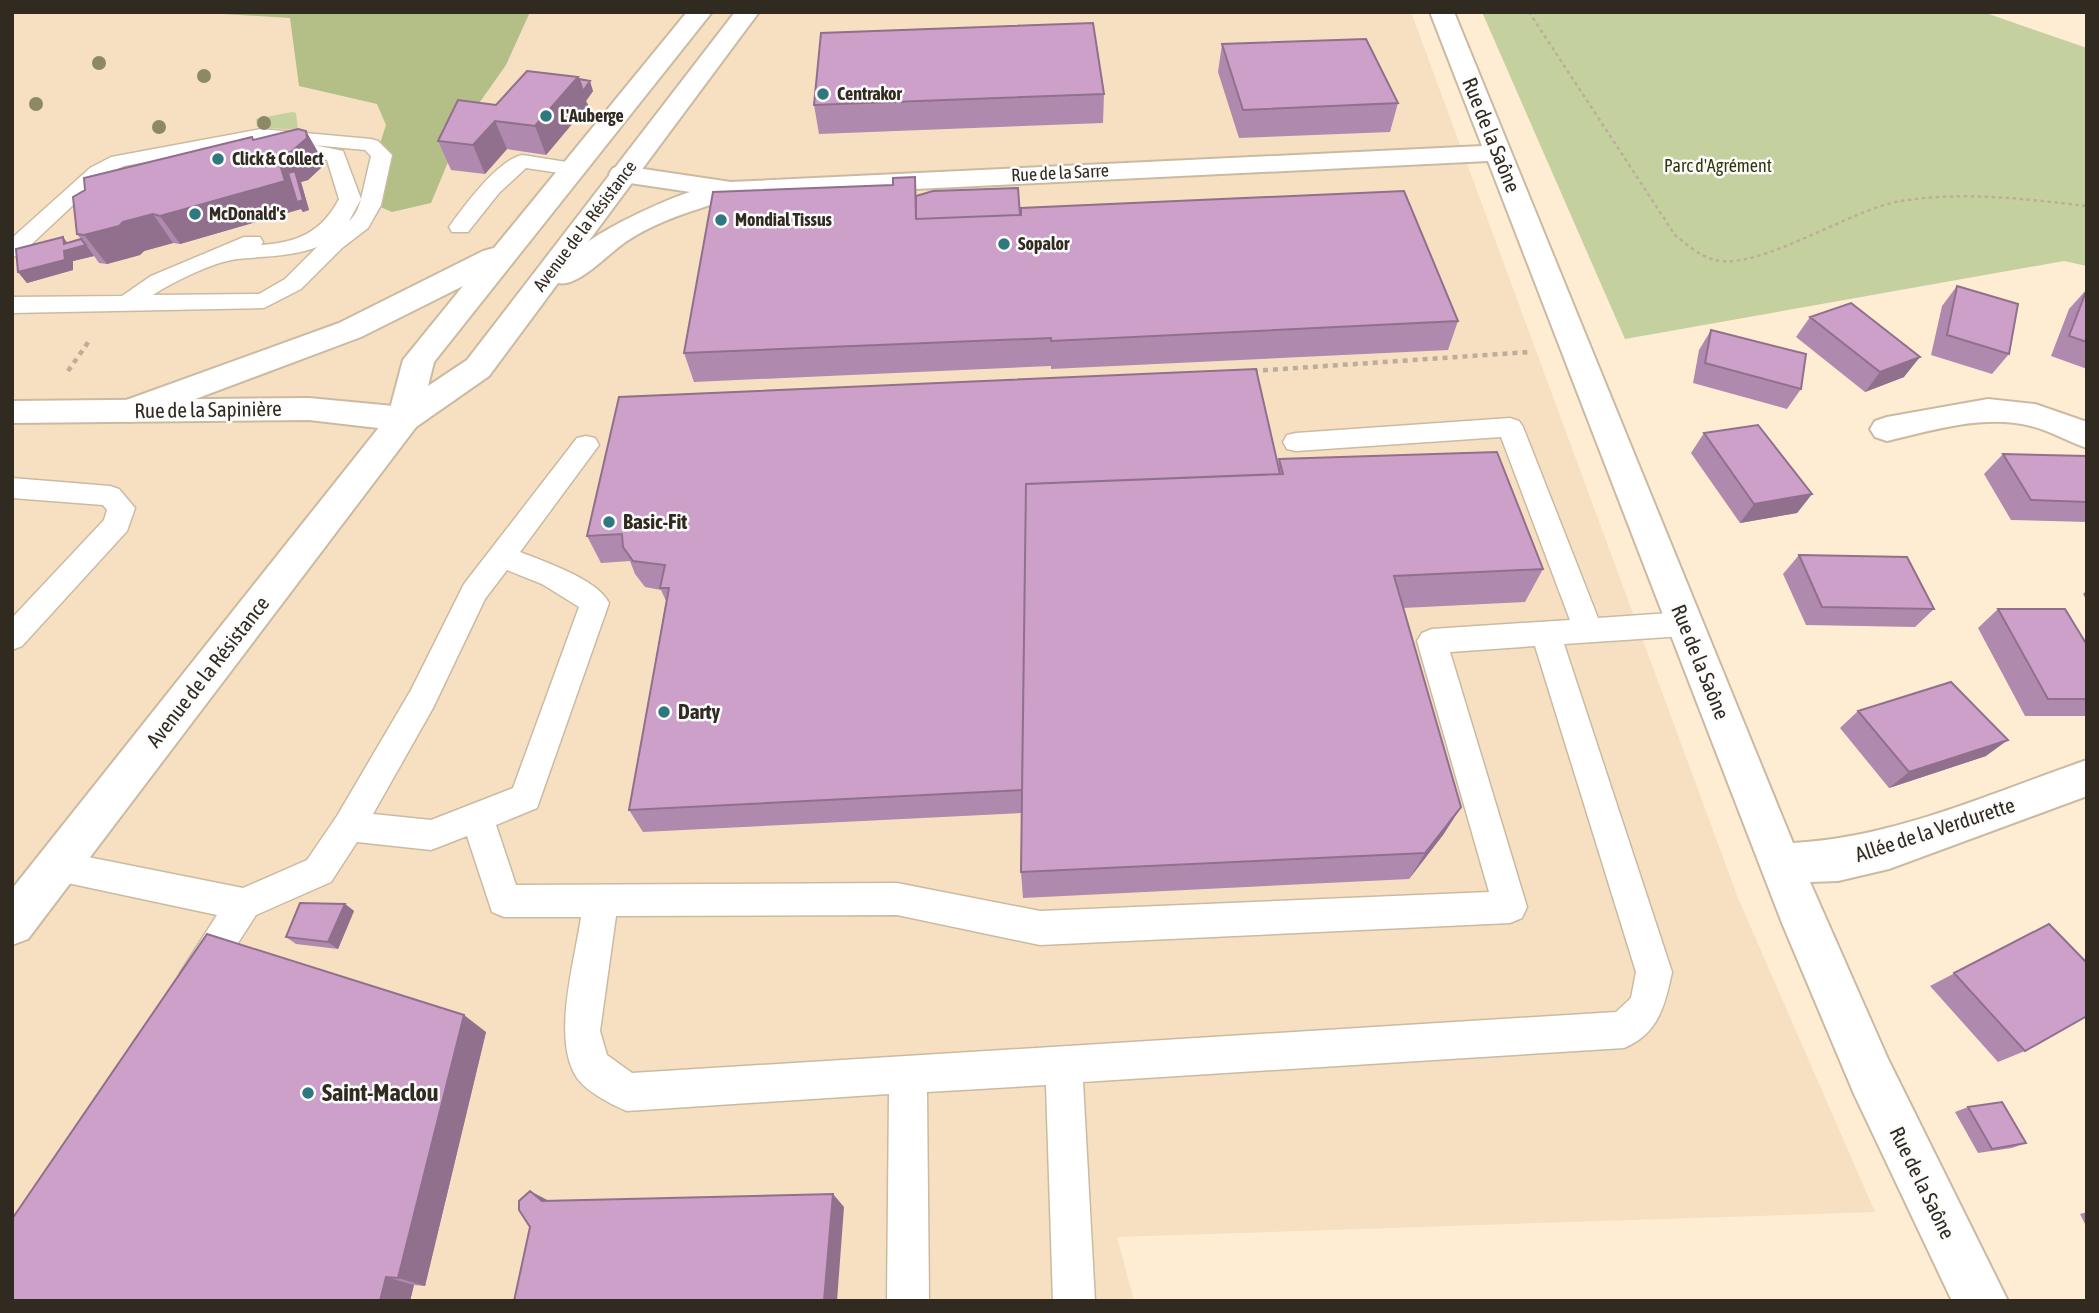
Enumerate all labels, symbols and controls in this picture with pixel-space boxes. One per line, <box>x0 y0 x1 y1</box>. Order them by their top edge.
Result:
street label: Rue de la Saône <box>1458 74 1526 196</box>
place label: Centrakor <box>837 83 903 104</box>
marker: Centrakor <box>815 86 831 102</box>
place label: L'Auberge <box>560 105 624 126</box>
marker: L'Auberge <box>538 108 554 124</box>
place label: Click & Collect <box>232 148 325 169</box>
marker: Click & Collect <box>210 151 226 167</box>
park label: Parc d'Agrément <box>1664 155 1772 176</box>
street label: Avenue de la Résistance <box>529 156 641 295</box>
street label: Rue de la Sarre <box>1011 159 1109 186</box>
place label: McDonald's <box>209 203 286 224</box>
marker: McDonald's <box>187 206 203 222</box>
place label: Mondial Tissus <box>735 209 833 230</box>
marker: Mondial Tissus <box>713 212 729 228</box>
place label: Sopalor <box>1018 233 1070 254</box>
marker: Sopalor <box>996 236 1012 252</box>
street label: Rue de la Sapinière <box>134 396 282 422</box>
place label: Basic-Fit <box>623 509 687 533</box>
marker: Basic-Fit <box>601 514 617 530</box>
street label: Avenue de la Résistance <box>141 591 273 751</box>
street label: Rue de la Saône <box>1667 601 1735 723</box>
place label: Darty <box>678 699 721 723</box>
marker: Darty <box>656 704 672 720</box>
street label: Allée de la Verdurette <box>1852 792 2017 866</box>
place label: Saint-Maclou <box>322 1079 438 1106</box>
marker: Saint-Maclou <box>300 1085 316 1101</box>
street label: Rue de la Saône <box>1885 1123 1960 1243</box>

